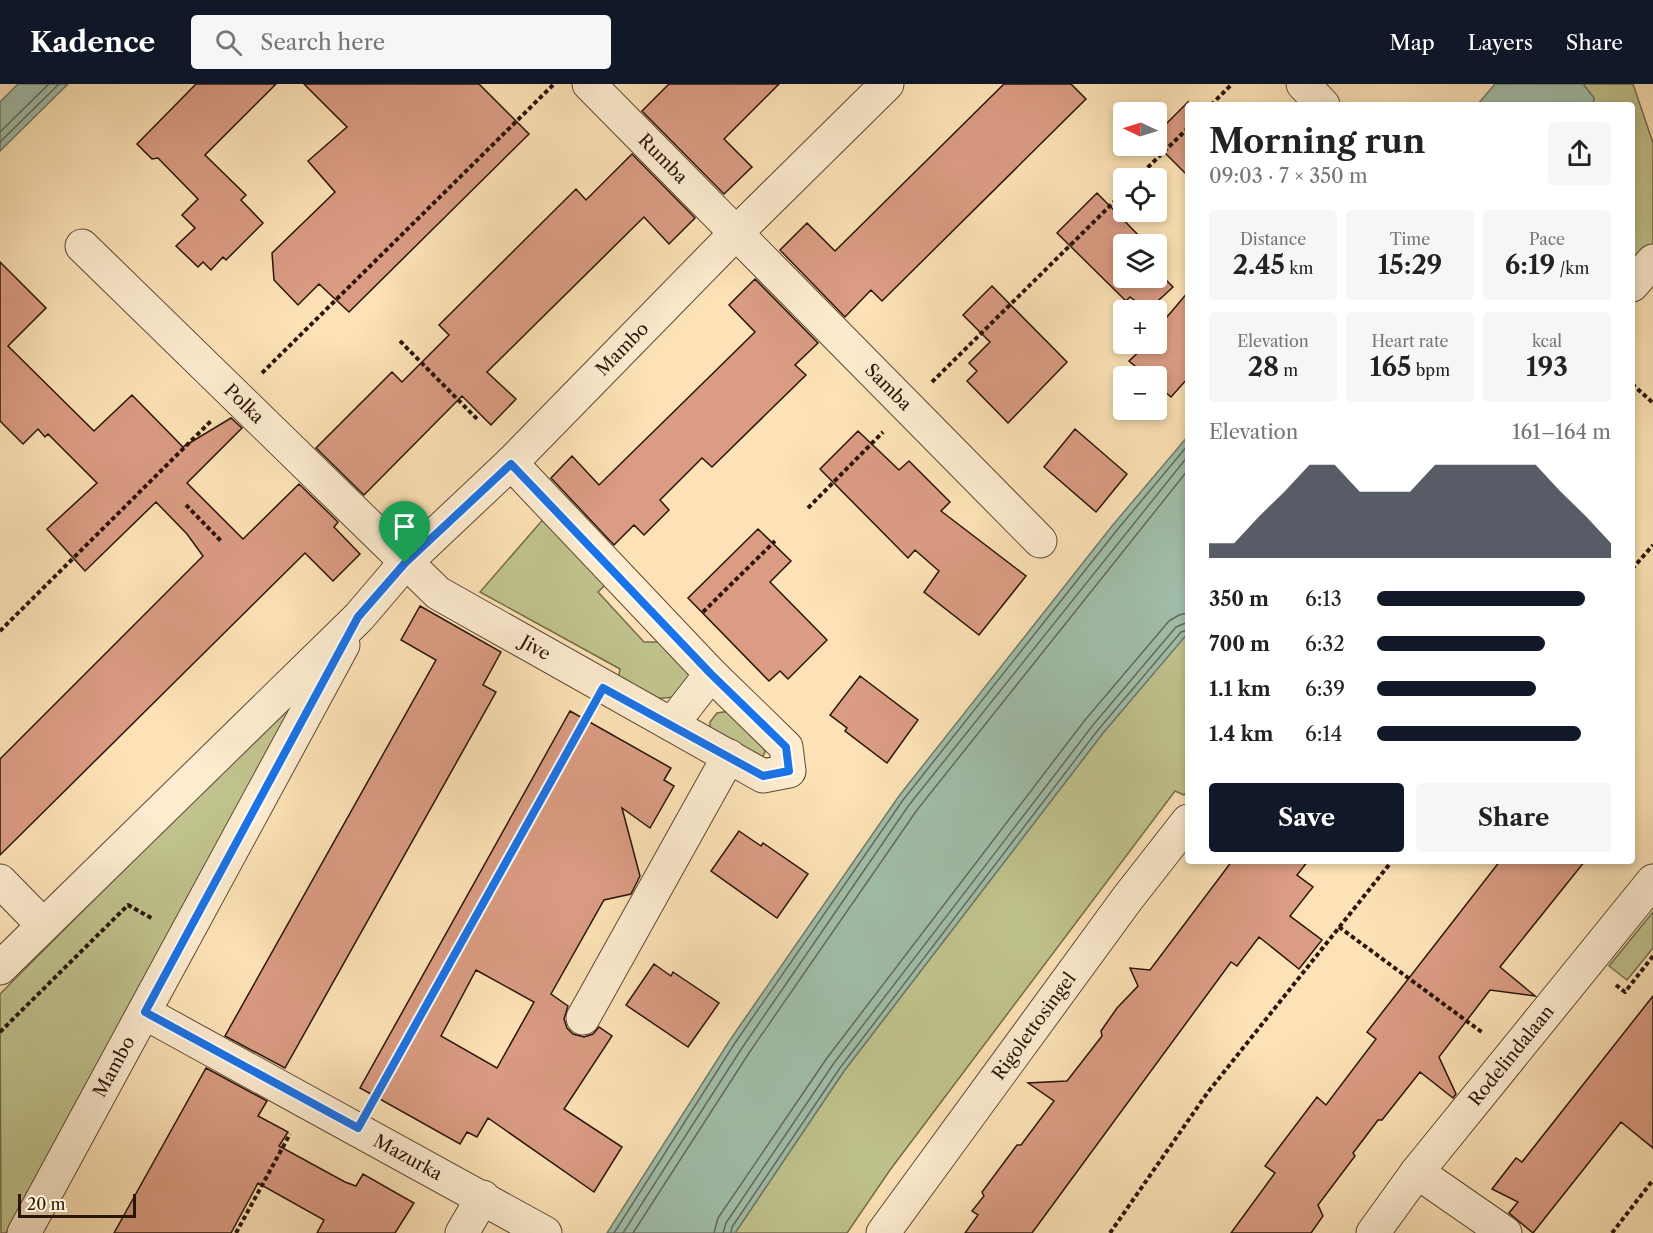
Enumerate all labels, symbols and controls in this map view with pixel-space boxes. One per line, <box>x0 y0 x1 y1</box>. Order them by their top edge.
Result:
search box <box>191 15 611 69</box>
text: Kadence <box>30 25 155 59</box>
icon: search <box>212 26 245 59</box>
text: Search here <box>260 29 385 56</box>
text: Map <box>1390 30 1435 55</box>
text: Layers <box>1468 30 1533 55</box>
text: Share <box>1566 30 1623 55</box>
north arrow <box>1113 102 1167 156</box>
map controls <box>1113 102 1167 420</box>
text: Morning run <box>1209 121 1425 162</box>
button: share <box>1548 122 1611 185</box>
street label: Rumba <box>633 129 693 189</box>
text: 09:03 · 7 × 350 m <box>1209 164 1368 188</box>
button: locate <box>1113 168 1167 222</box>
text: Distance <box>1240 229 1306 249</box>
text: Time <box>1390 229 1430 249</box>
text: Pace <box>1529 229 1565 249</box>
button: layers <box>1113 234 1167 288</box>
text: 2.45 <box>1233 249 1285 281</box>
text: 15:29 <box>1378 249 1442 281</box>
text: 6:19 <box>1505 249 1555 281</box>
text: km <box>1285 258 1313 278</box>
text: /km <box>1555 258 1589 278</box>
button: + <box>1113 300 1167 354</box>
street label: Mambo <box>591 318 653 381</box>
text: Elevation <box>1237 331 1309 351</box>
text: Heart rate <box>1371 331 1449 351</box>
text: kcal <box>1532 331 1562 351</box>
text: 28 <box>1248 351 1279 383</box>
text: 165 <box>1370 351 1411 383</box>
text: 193 <box>1526 351 1568 383</box>
street label: Samba <box>860 359 917 416</box>
text: m <box>1279 360 1298 380</box>
text: bpm <box>1411 360 1450 380</box>
button: − <box>1113 366 1167 420</box>
street label: Polka <box>219 379 269 429</box>
text: Elevation <box>1209 420 1298 444</box>
text: 161–164 m <box>1512 420 1611 444</box>
pin <box>379 501 430 563</box>
icon: arrive <box>388 510 421 543</box>
text: 350 m <box>1209 587 1269 611</box>
text: 6:13 <box>1305 587 1342 611</box>
street label: Jive <box>514 629 554 665</box>
text: 700 m <box>1209 632 1270 656</box>
text: 6:32 <box>1305 632 1345 656</box>
text: 1.1 km <box>1209 677 1271 701</box>
text: 6:39 <box>1305 677 1345 701</box>
text: 1.4 km <box>1209 722 1274 746</box>
text: 6:14 <box>1305 722 1342 746</box>
button: Save <box>1209 783 1404 852</box>
button: Share <box>1416 783 1611 852</box>
street label: Rigolettosingel <box>987 968 1081 1084</box>
street label: Rodelindalaan <box>1464 1001 1559 1111</box>
street label: Mambo <box>89 1033 140 1101</box>
street label: Mazurka <box>370 1130 446 1186</box>
scale bar <box>18 1191 136 1218</box>
text: 20 m <box>27 1194 66 1214</box>

